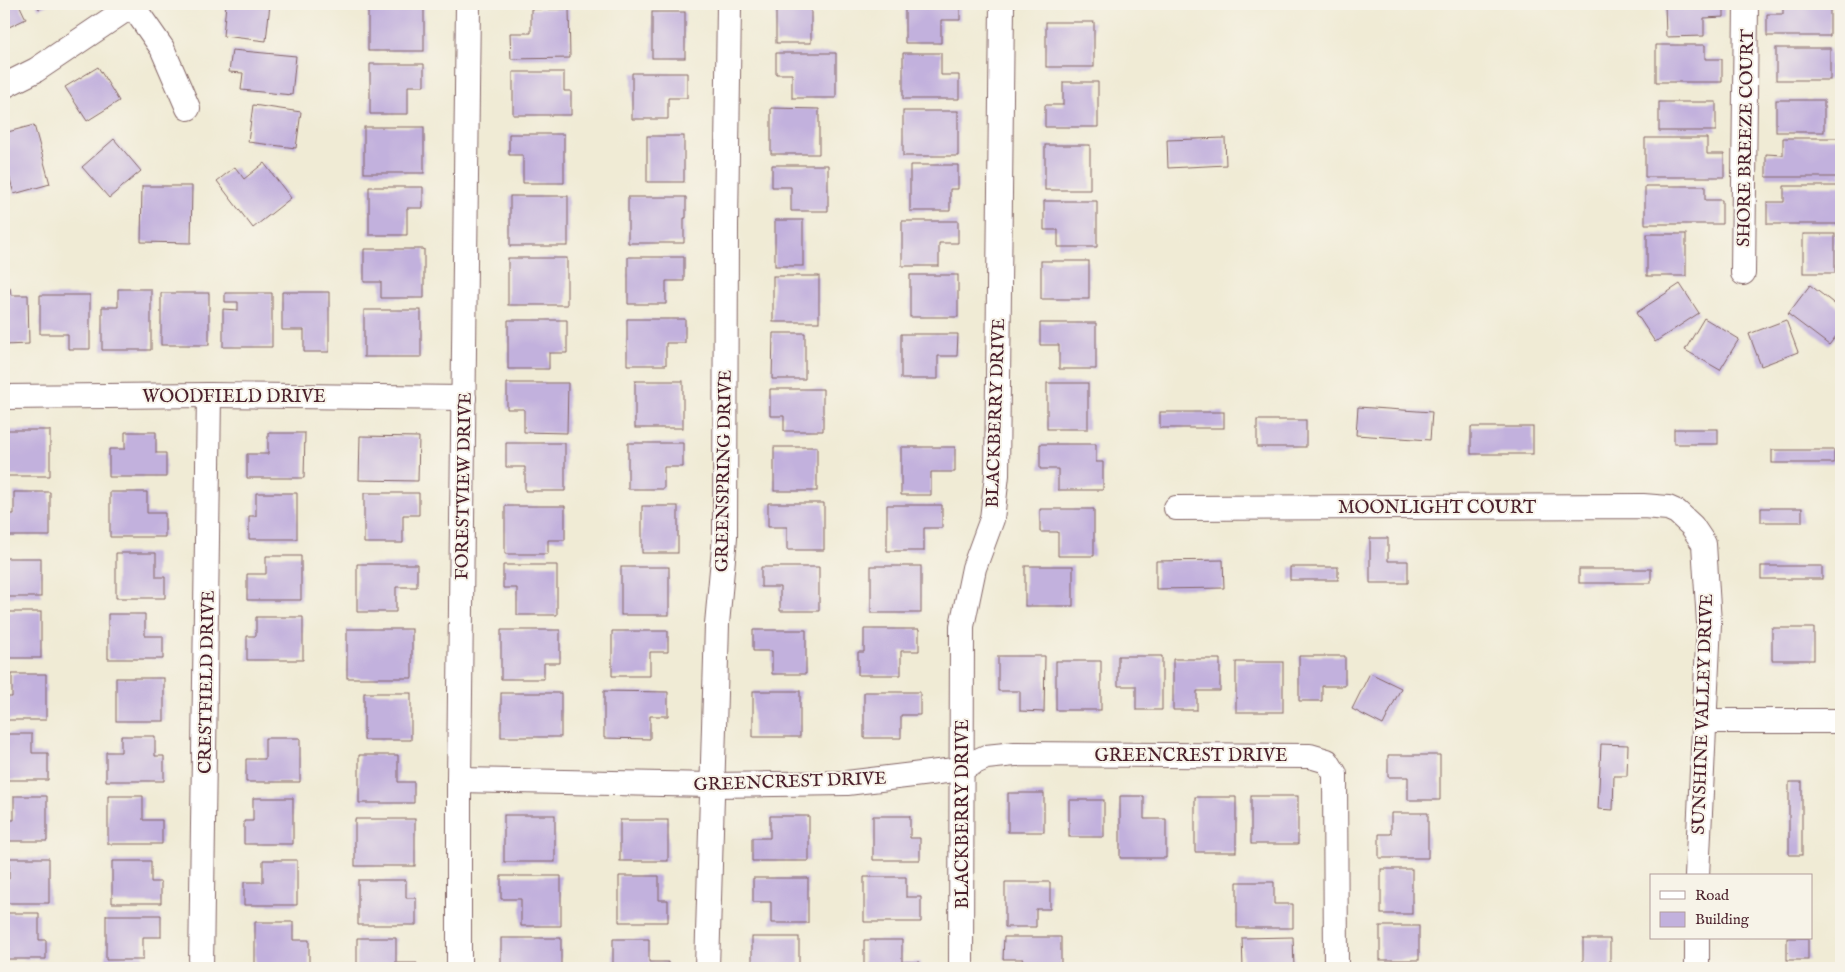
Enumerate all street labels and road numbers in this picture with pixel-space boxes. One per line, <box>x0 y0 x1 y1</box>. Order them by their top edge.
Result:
street label: SHORE BREEZE COURT <box>1733 29 1760 247</box>
street label: BLACKBERRY DRIVE <box>982 318 1011 508</box>
street label: GREENSPRING DRIVE <box>711 370 738 572</box>
street label: WOODFIELD DRIVE <box>142 386 326 409</box>
street label: FORESTVIEW DRIVE <box>451 392 478 580</box>
street label: MOONLIGHT COURT <box>1338 497 1536 520</box>
street label: CRESTFIELD DRIVE <box>194 590 221 774</box>
street label: SUNSHINE VALLEY DRIVE <box>1688 593 1719 835</box>
street label: BLACKBERRY DRIVE <box>952 719 975 909</box>
street label: GREENCREST DRIVE <box>1094 745 1288 768</box>
street label: GREENCREST DRIVE <box>693 768 887 797</box>

